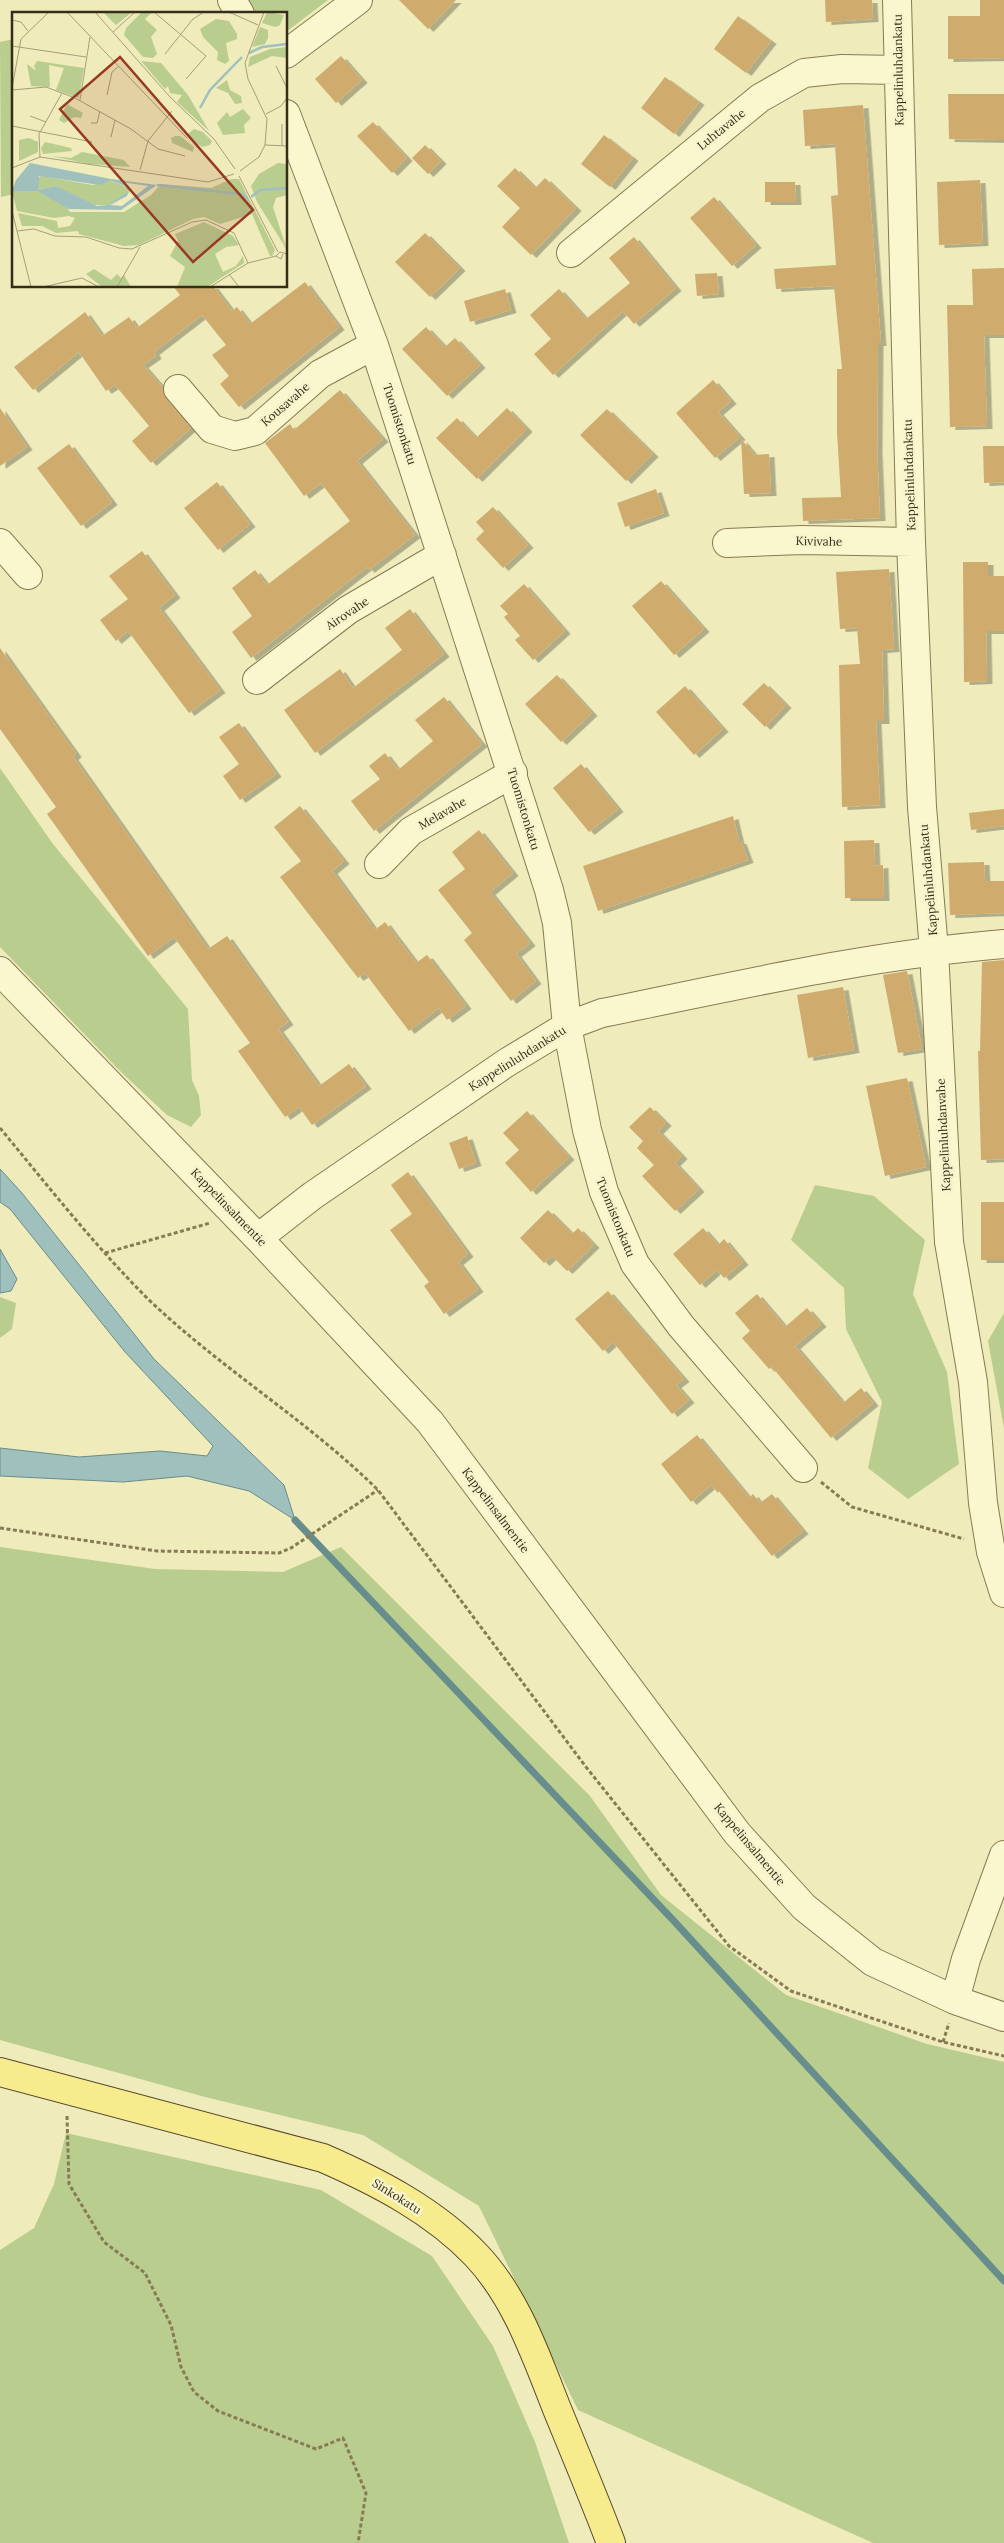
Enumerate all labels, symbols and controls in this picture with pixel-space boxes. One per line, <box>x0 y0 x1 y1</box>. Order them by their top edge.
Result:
inset map <box>12 12 288 288</box>
street label: Kappelinluhdankatu <box>890 14 906 126</box>
street label: Luhtavahe <box>694 105 749 153</box>
street label: Kousavahe <box>258 378 313 429</box>
street label: Tuomistonkatu <box>380 381 420 467</box>
street label: Kappelinluhdankatu <box>900 419 918 531</box>
street label: Kivivahe <box>795 533 843 549</box>
street label: Airovahe <box>322 593 372 633</box>
street label: Tuomistonkatu <box>504 766 544 852</box>
street label: Melavahe <box>415 793 469 833</box>
street label: Kappelinluhdankatu <box>916 824 940 936</box>
street label: Kappelinluhdankatu <box>466 1022 568 1094</box>
street label: Kappelinluhdanvahe <box>933 1078 953 1192</box>
street label: Kappelinsalmentie <box>188 1165 271 1250</box>
street label: Tuomistonkatu <box>593 1175 639 1259</box>
street label: Kappelinsalmentie <box>459 1464 533 1556</box>
street label: Kappelinsalmentie <box>711 1800 789 1889</box>
street label: Sinkokatu <box>370 2175 424 2217</box>

